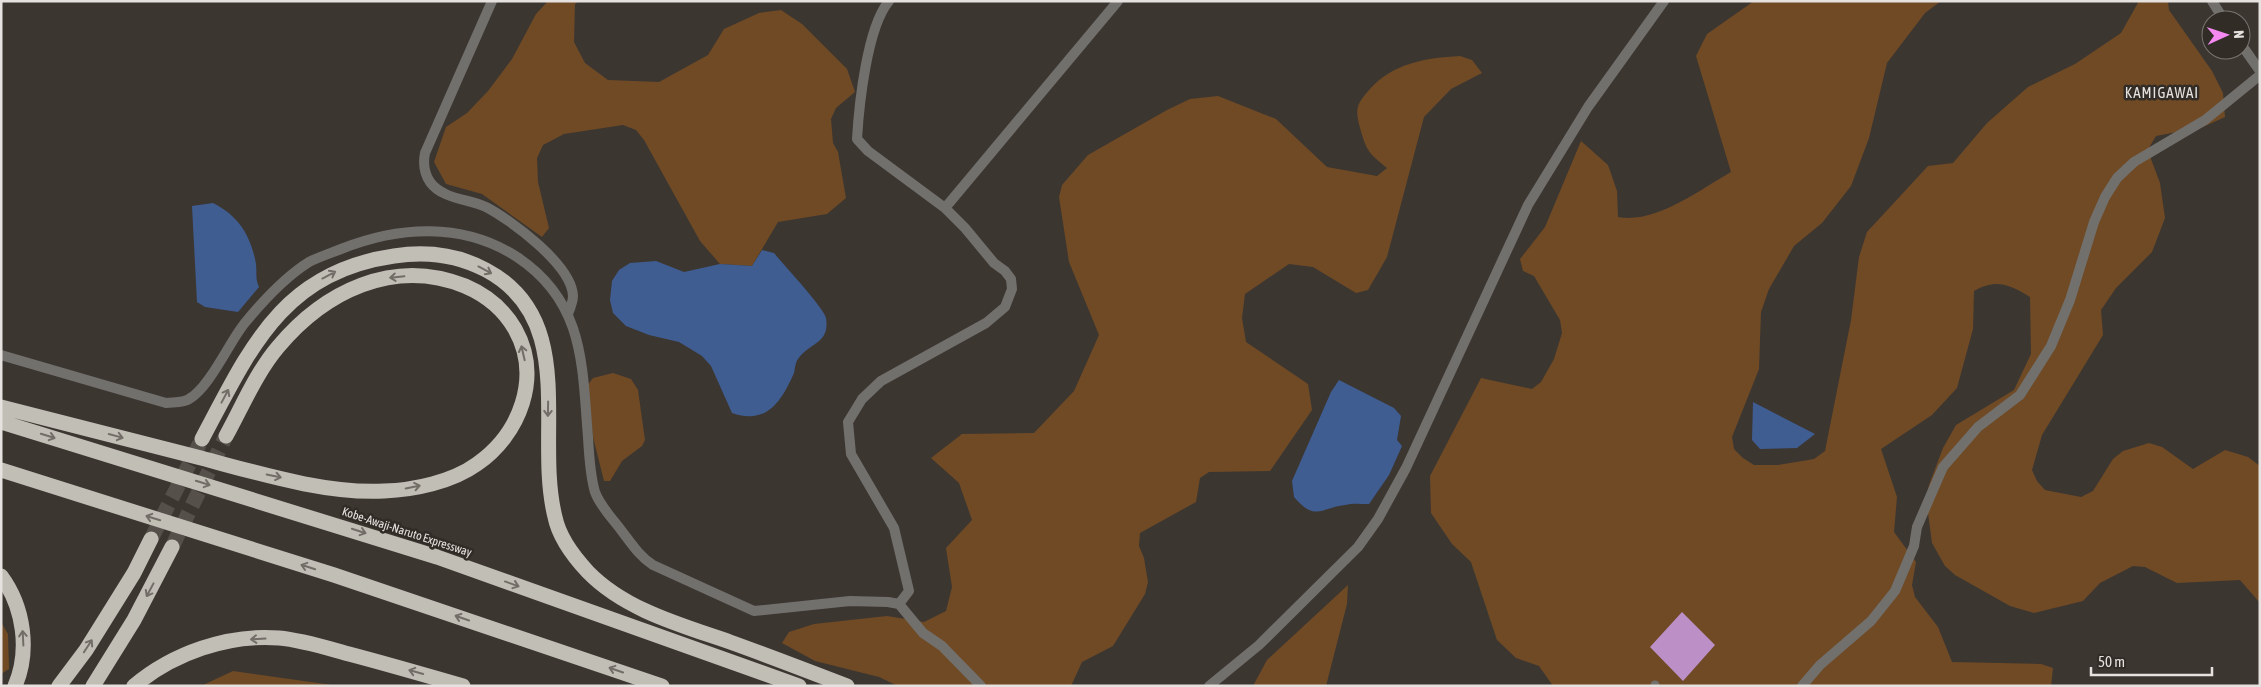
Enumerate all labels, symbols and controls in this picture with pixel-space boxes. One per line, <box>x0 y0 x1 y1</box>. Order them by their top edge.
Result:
north arrow <box>2201 10 2251 60</box>
text: N <box>2231 30 2247 39</box>
district label: KAMIGAWAI <box>2125 84 2199 101</box>
one-way arrow <box>477 265 492 275</box>
one-way arrow <box>321 270 336 280</box>
one-way arrow <box>389 272 405 282</box>
one-way arrow <box>518 345 527 361</box>
one-way arrow <box>221 389 230 404</box>
one-way arrow <box>544 400 553 416</box>
one-way arrow <box>40 431 56 441</box>
one-way arrow <box>108 432 124 441</box>
one-way arrow <box>266 472 282 481</box>
one-way arrow <box>195 479 211 489</box>
one-way arrow <box>405 482 421 492</box>
street label: Kobe-Awaji-Naruto Expressway <box>340 504 474 560</box>
one-way arrow <box>145 512 161 522</box>
one-way arrow <box>350 527 366 537</box>
one-way arrow <box>300 562 316 571</box>
one-way arrow <box>504 579 520 589</box>
one-way arrow <box>145 583 155 598</box>
one-way arrow <box>454 613 470 623</box>
one-way arrow <box>18 631 27 647</box>
one-way arrow <box>250 635 266 644</box>
one-way arrow <box>83 640 93 654</box>
scale bar <box>2091 644 2212 676</box>
text: 50 m <box>2098 653 2125 670</box>
one-way arrow <box>609 665 624 674</box>
one-way arrow <box>408 667 424 677</box>

